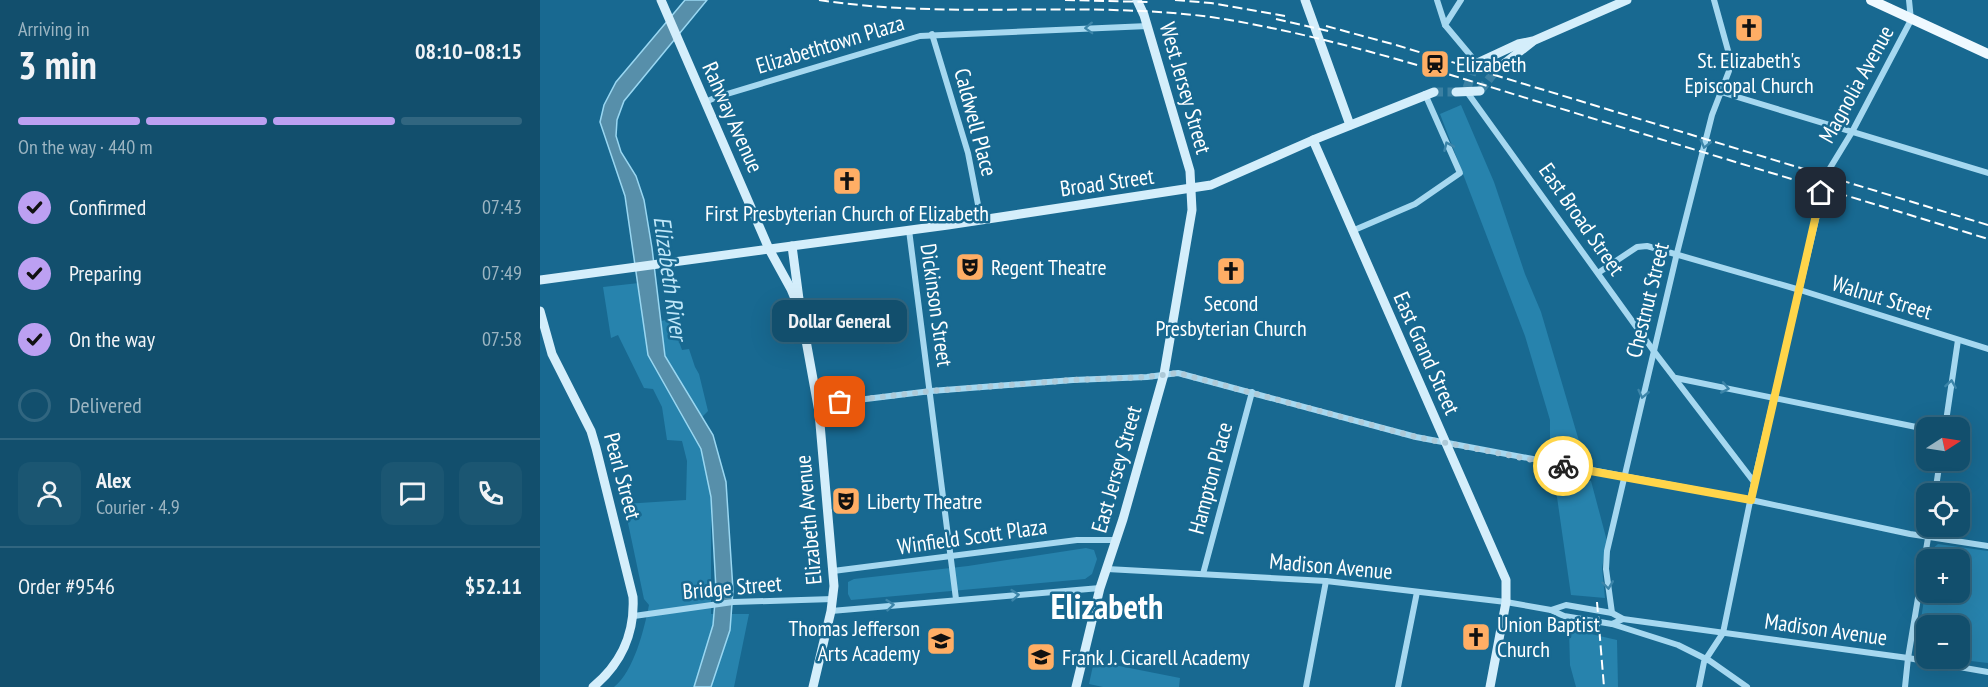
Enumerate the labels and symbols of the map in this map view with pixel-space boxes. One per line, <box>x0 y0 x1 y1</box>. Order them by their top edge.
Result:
street label: Elizabethtown Plaza <box>753 8 907 80</box>
church icon: St. Elizabeth's Episcopal Church <box>1733 12 1765 44</box>
street label: West Jersey Street <box>1154 19 1218 157</box>
street label: Magnolia Avenue <box>1812 20 1900 148</box>
one-way arrow <box>1085 22 1094 35</box>
place label: St. Elizabeth's Episcopal Church <box>1684 46 1814 99</box>
station icon: Elizabeth <box>1419 48 1451 80</box>
place label: Elizabeth <box>1456 50 1526 78</box>
street label: Rahway Avenue <box>696 57 770 177</box>
street label: Caldwell Place <box>948 65 1004 179</box>
one-way arrow <box>1699 139 1712 149</box>
one-way arrow <box>1443 142 1455 153</box>
street label: East Broad Street <box>1533 157 1631 281</box>
street label: Broad Street <box>1058 162 1156 202</box>
church icon: First Presbyterian Church of Elizabeth <box>831 165 863 197</box>
pin <box>1795 167 1846 218</box>
place label: First Presbyterian Church of Elizabeth <box>705 199 989 227</box>
water label: Elizabeth River <box>646 214 695 345</box>
street label: Chestnut Street <box>1619 239 1675 361</box>
street label: Dickinson Street <box>915 242 959 368</box>
theatre icon: Regent Theatre <box>954 251 986 283</box>
place label: Regent Theatre <box>991 253 1107 281</box>
church icon: Second Presbyterian Church <box>1215 255 1247 287</box>
street label: Walnut Street <box>1828 268 1936 326</box>
street label: East Grand Street <box>1387 287 1467 419</box>
place label: Second Presbyterian Church <box>1155 289 1307 342</box>
callout: Dollar General <box>772 300 908 342</box>
pin <box>814 376 865 427</box>
one-way arrow <box>1945 379 1957 388</box>
one-way arrow <box>1720 381 1730 394</box>
one-way arrow <box>1638 389 1651 399</box>
street label: East Jersey Street <box>1085 402 1147 536</box>
north arrow <box>1916 417 1970 471</box>
street label: Hampton Place <box>1182 419 1238 537</box>
street label: Pearl Street <box>598 430 648 522</box>
courier <box>1533 436 1593 496</box>
street label: Elizabeth Avenue <box>788 454 828 586</box>
theatre icon: Liberty Theatre <box>830 485 862 517</box>
place label: Liberty Theatre <box>867 487 982 515</box>
street label: Winfield Scott Plaza <box>895 512 1049 560</box>
street label: Madison Avenue <box>1268 547 1394 585</box>
street label: Bridge Street <box>681 569 783 605</box>
one-way arrow <box>1602 580 1614 589</box>
district label: Elizabeth <box>1051 584 1163 628</box>
one-way arrow <box>1010 589 1019 602</box>
one-way arrow <box>885 599 894 612</box>
street label: Madison Avenue <box>1763 607 1889 651</box>
place label: Union Baptist Church <box>1497 610 1600 663</box>
place label: Thomas Jefferson Arts Academy <box>789 614 921 667</box>
church icon: Union Baptist Church <box>1460 621 1492 653</box>
school or university icon: Thomas Jefferson Arts Academy <box>925 625 957 657</box>
school or university icon: Frank J. Cicarell Academy <box>1025 641 1057 673</box>
place label: Frank J. Cicarell Academy <box>1062 643 1250 671</box>

